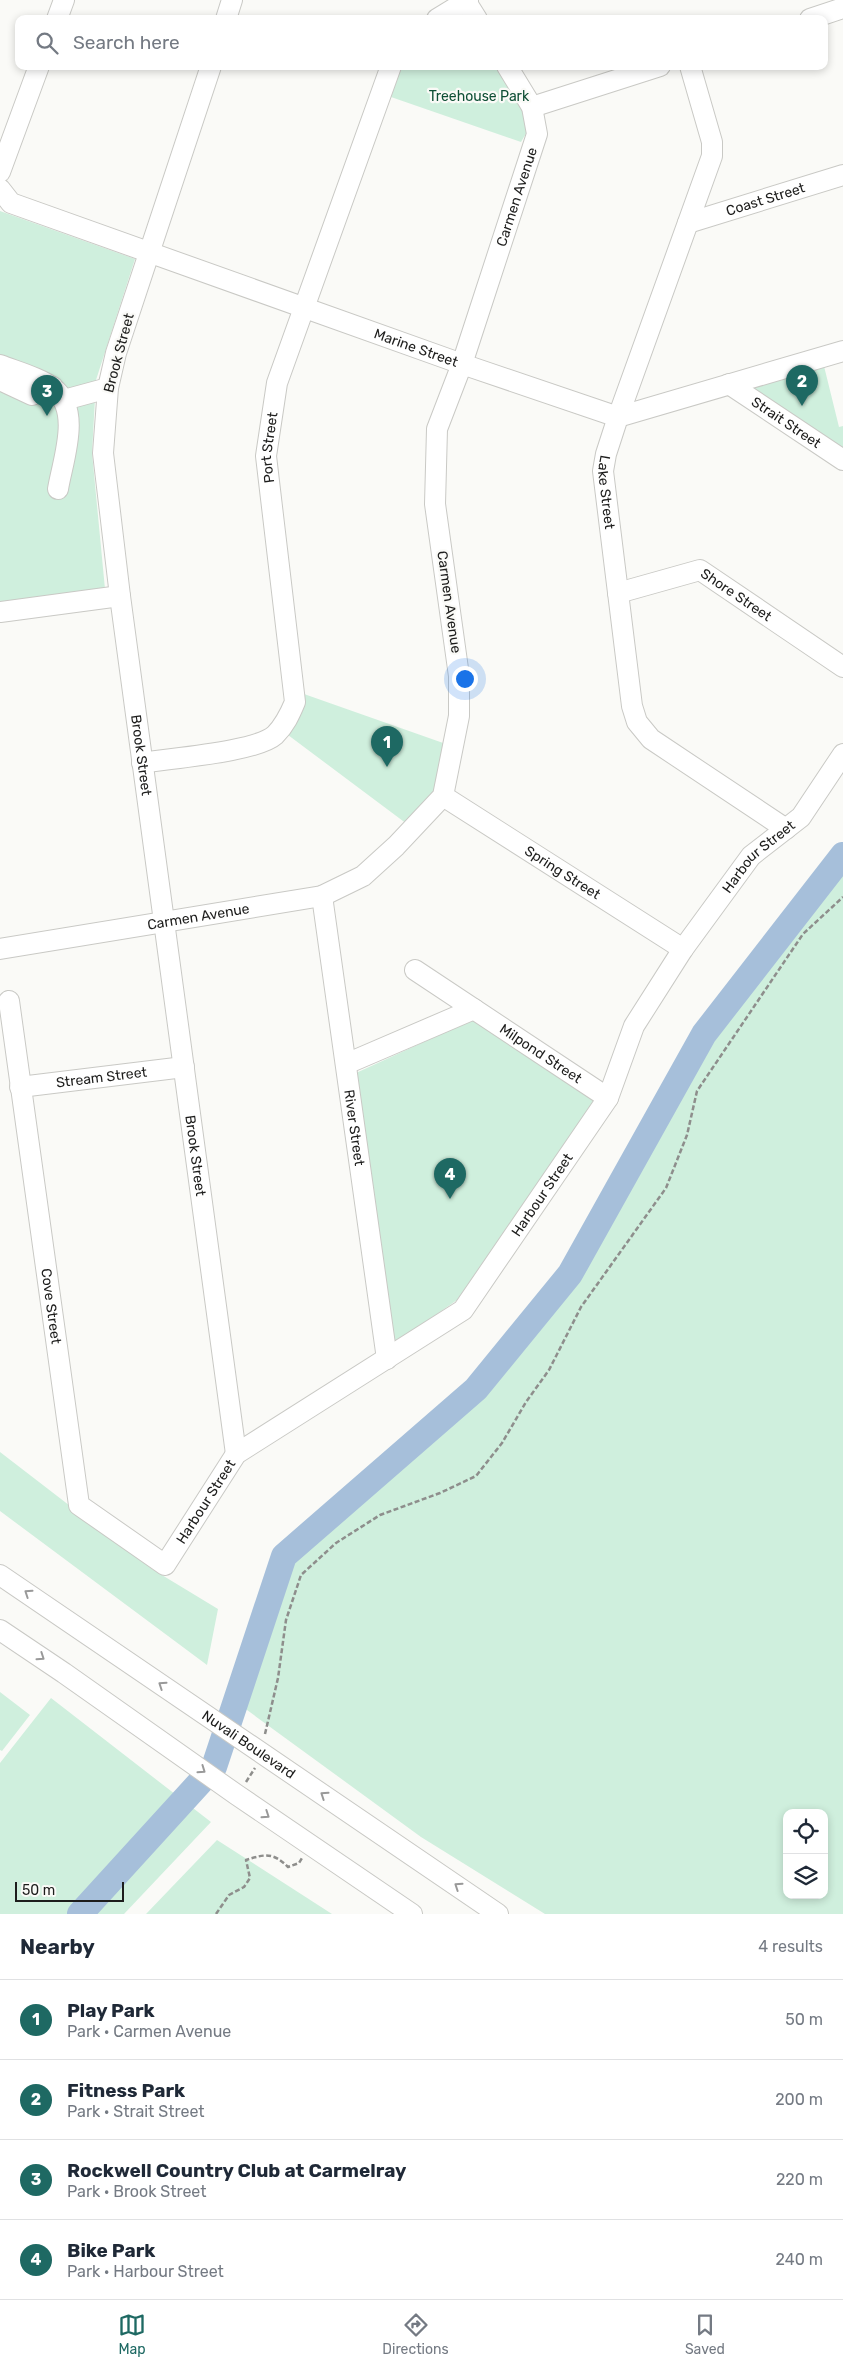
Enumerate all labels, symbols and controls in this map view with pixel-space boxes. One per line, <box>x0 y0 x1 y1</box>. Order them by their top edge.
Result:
search box <box>15 15 828 70</box>
icon: search <box>33 29 61 57</box>
text: Search here <box>73 31 180 54</box>
park label: Treehouse Park <box>429 88 530 105</box>
street label: Carmen Avenue <box>492 145 541 248</box>
street label: Coast Street <box>724 179 807 219</box>
street label: Brook Street <box>100 311 138 395</box>
street label: Marine Street <box>372 325 461 371</box>
pin: 2 <box>786 365 818 406</box>
pin: 3 <box>31 375 63 416</box>
street label: Strait Street <box>748 393 825 452</box>
street label: Port Street <box>257 410 281 484</box>
street label: Lake Street <box>595 454 619 531</box>
street label: Carmen Avenue <box>433 550 465 654</box>
street label: Shore Street <box>697 564 776 625</box>
your location <box>452 666 478 692</box>
street label: Brook Street <box>128 714 155 797</box>
pin: 1 <box>371 726 403 767</box>
street label: Harbour Street <box>718 816 799 896</box>
street label: Spring Street <box>522 842 604 903</box>
street label: Carmen Avenue <box>146 900 251 933</box>
street label: Milpond Street <box>497 1020 586 1087</box>
street label: Stream Street <box>55 1063 148 1091</box>
street label: River Street <box>341 1088 368 1167</box>
street label: Brook Street <box>182 1114 210 1198</box>
street label: Harbour Street <box>508 1149 577 1239</box>
pin: 4 <box>434 1158 466 1199</box>
street label: Cove Street <box>38 1267 65 1346</box>
street label: Harbour Street <box>172 1456 239 1547</box>
one-way arrow <box>24 1590 33 1599</box>
one-way arrow <box>35 1651 44 1660</box>
one-way arrow <box>158 1682 168 1691</box>
street label: Nuvali Boulevard <box>199 1707 299 1782</box>
one-way arrow <box>196 1764 205 1773</box>
one-way arrow <box>320 1792 330 1801</box>
one-way arrow <box>260 1809 270 1818</box>
map controls <box>783 1809 828 1899</box>
button: locate <box>783 1809 828 1854</box>
button: layers <box>783 1854 828 1899</box>
scale bar <box>15 1879 124 1902</box>
text: 50 m <box>22 1882 55 1899</box>
one-way arrow <box>454 1883 463 1893</box>
text: Nearby <box>20 1934 95 1959</box>
text: 4 results <box>758 1937 823 1956</box>
text: Play Park <box>67 1999 155 2022</box>
text: 1 <box>32 2010 40 2029</box>
text: 50 m <box>785 2010 823 2029</box>
text: Park · Carmen Avenue <box>67 2022 231 2041</box>
text: Fitness Park <box>67 2079 185 2102</box>
text: 2 <box>31 2090 41 2109</box>
text: 200 m <box>775 2090 823 2109</box>
text: Park · Strait Street <box>67 2102 205 2121</box>
text: Rockwell Country Club at Carmelray <box>67 2159 406 2182</box>
text: 3 <box>31 2170 41 2189</box>
text: 220 m <box>776 2170 823 2189</box>
text: Park · Brook Street <box>67 2182 207 2201</box>
text: Bike Park <box>67 2239 155 2262</box>
text: 4 <box>31 2250 41 2269</box>
text: 240 m <box>776 2250 823 2269</box>
text: Park · Harbour Street <box>67 2262 224 2281</box>
tab: Map <box>118 2311 146 2358</box>
tab: Directions <box>382 2311 449 2358</box>
tab: Saved <box>685 2311 725 2358</box>

